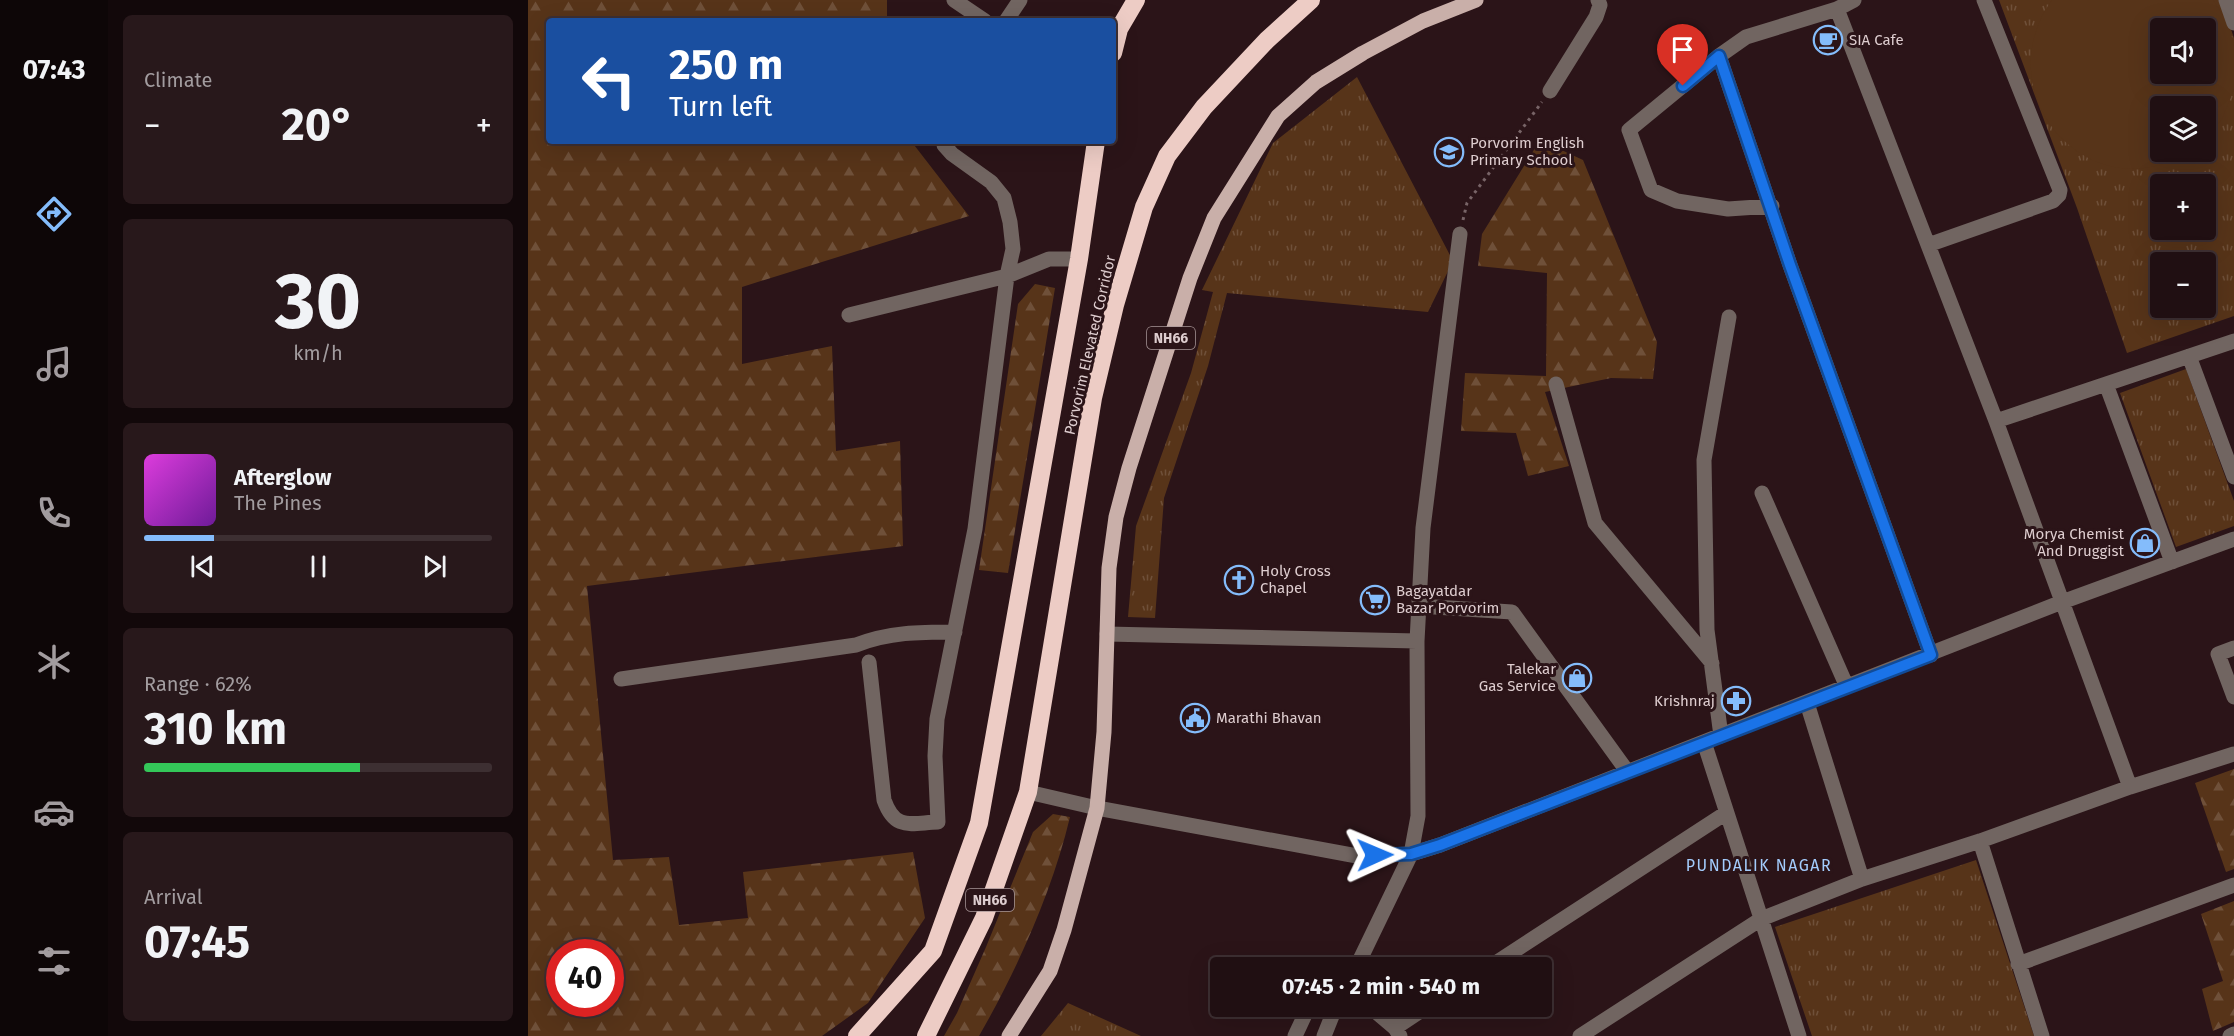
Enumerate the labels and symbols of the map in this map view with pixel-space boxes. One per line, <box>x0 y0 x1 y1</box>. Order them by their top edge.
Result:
pin <box>1657 24 1708 86</box>
cafe icon: SIA Cafe <box>1812 24 1844 56</box>
place label: SIA Cafe <box>1849 31 1904 49</box>
place label: Porvorim English Primary School <box>1470 134 1585 169</box>
school or university icon: Porvorim English Primary School <box>1433 136 1465 168</box>
street label: Porvorim Elevated Corridor <box>1061 253 1120 437</box>
road number: NH66 <box>1147 327 1195 349</box>
place label: Morya Chemist And Druggist <box>2024 525 2125 560</box>
shop icon: Morya Chemist And Druggist <box>2129 527 2161 559</box>
place label: Holy Cross Chapel <box>1260 562 1331 597</box>
church icon: Holy Cross Chapel <box>1223 564 1255 596</box>
place label: Bagayatdar Bazar Porvorim <box>1396 582 1499 617</box>
supermarket icon: Bagayatdar Bazar Porvorim <box>1359 584 1391 616</box>
place label: Talekar Gas Service <box>1479 660 1556 695</box>
shop icon: Talekar Gas Service <box>1561 662 1593 694</box>
pharmacy icon: Krishnraj <box>1720 685 1752 717</box>
place label: Krishnraj <box>1654 692 1715 710</box>
public building icon: Marathi Bhavan <box>1179 702 1211 734</box>
place label: Marathi Bhavan <box>1216 709 1322 727</box>
position arrow <box>1343 823 1407 887</box>
district label: PUNDALIK NAGAR <box>1686 856 1832 875</box>
road number: NH66 <box>966 889 1014 911</box>
speed limit sign: 40 <box>546 939 624 1017</box>

